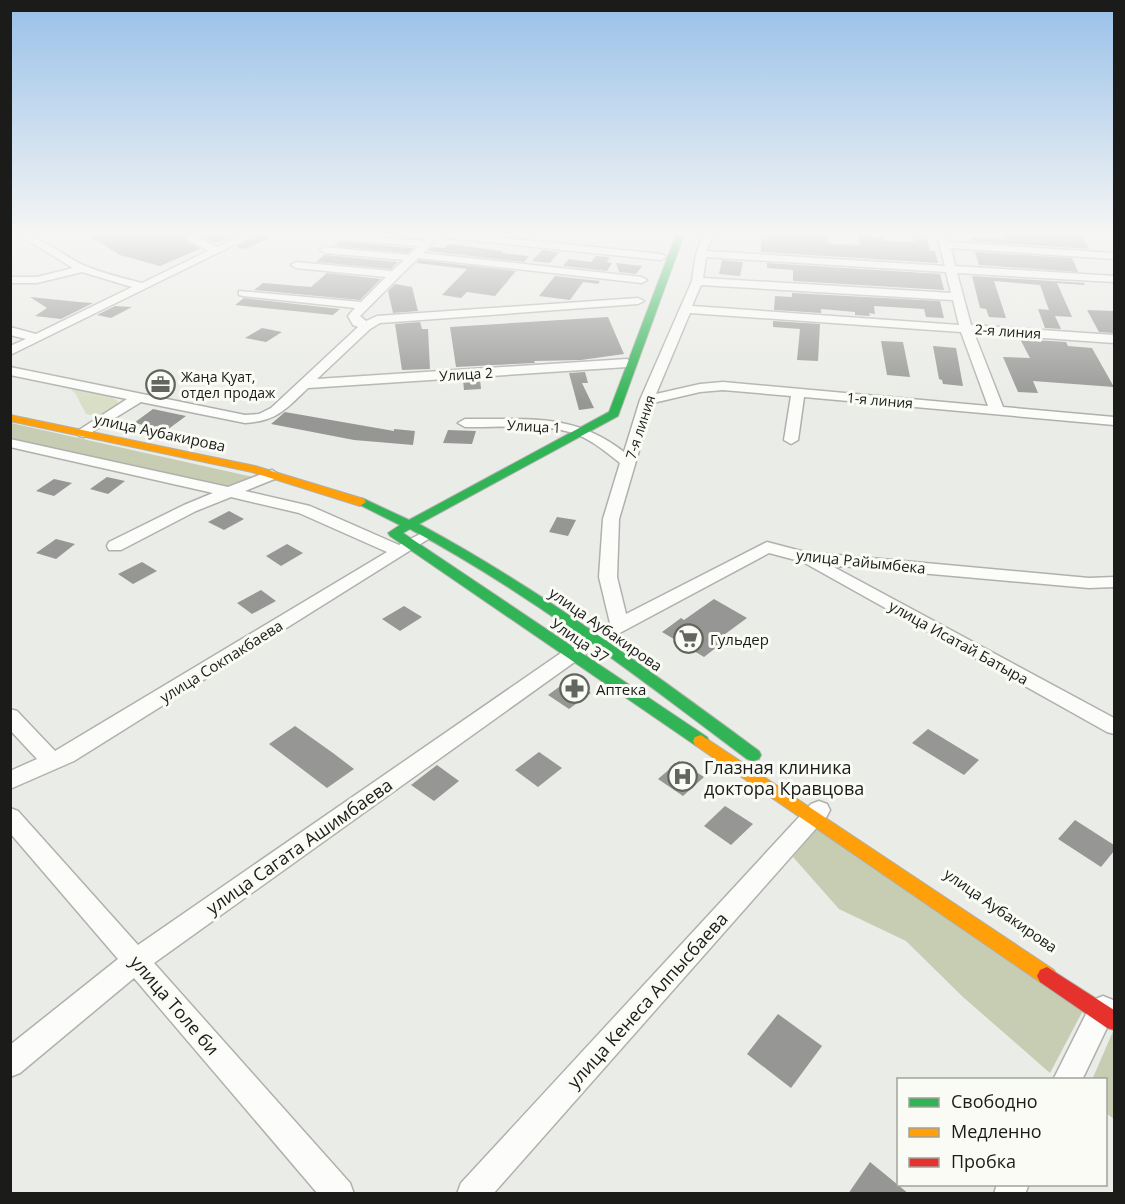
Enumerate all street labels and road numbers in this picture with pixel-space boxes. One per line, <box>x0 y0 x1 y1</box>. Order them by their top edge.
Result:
street label: 2-я линия <box>974 319 1042 343</box>
street label: Улица 2 <box>439 363 493 385</box>
street label: 1-я линия <box>846 388 914 412</box>
street label: 7-я линия <box>621 393 659 461</box>
street label: улица Аубакирова <box>92 408 228 456</box>
street label: Улица 1 <box>507 415 561 437</box>
street label: улица Райымбека <box>795 544 927 578</box>
street label: улица Аубакирова <box>545 582 667 676</box>
street label: улица Исатай Батыра <box>886 595 1032 689</box>
street label: Улица 37 <box>547 613 613 667</box>
street label: улица Сокпакбаева <box>156 615 286 707</box>
street label: улица Сагата Ашимбаева <box>201 772 397 920</box>
street label: улица Аубакирова <box>940 863 1062 957</box>
street label: улица Кенеса Алпысбаева <box>561 907 733 1093</box>
street label: улица Толе би <box>125 950 225 1060</box>

